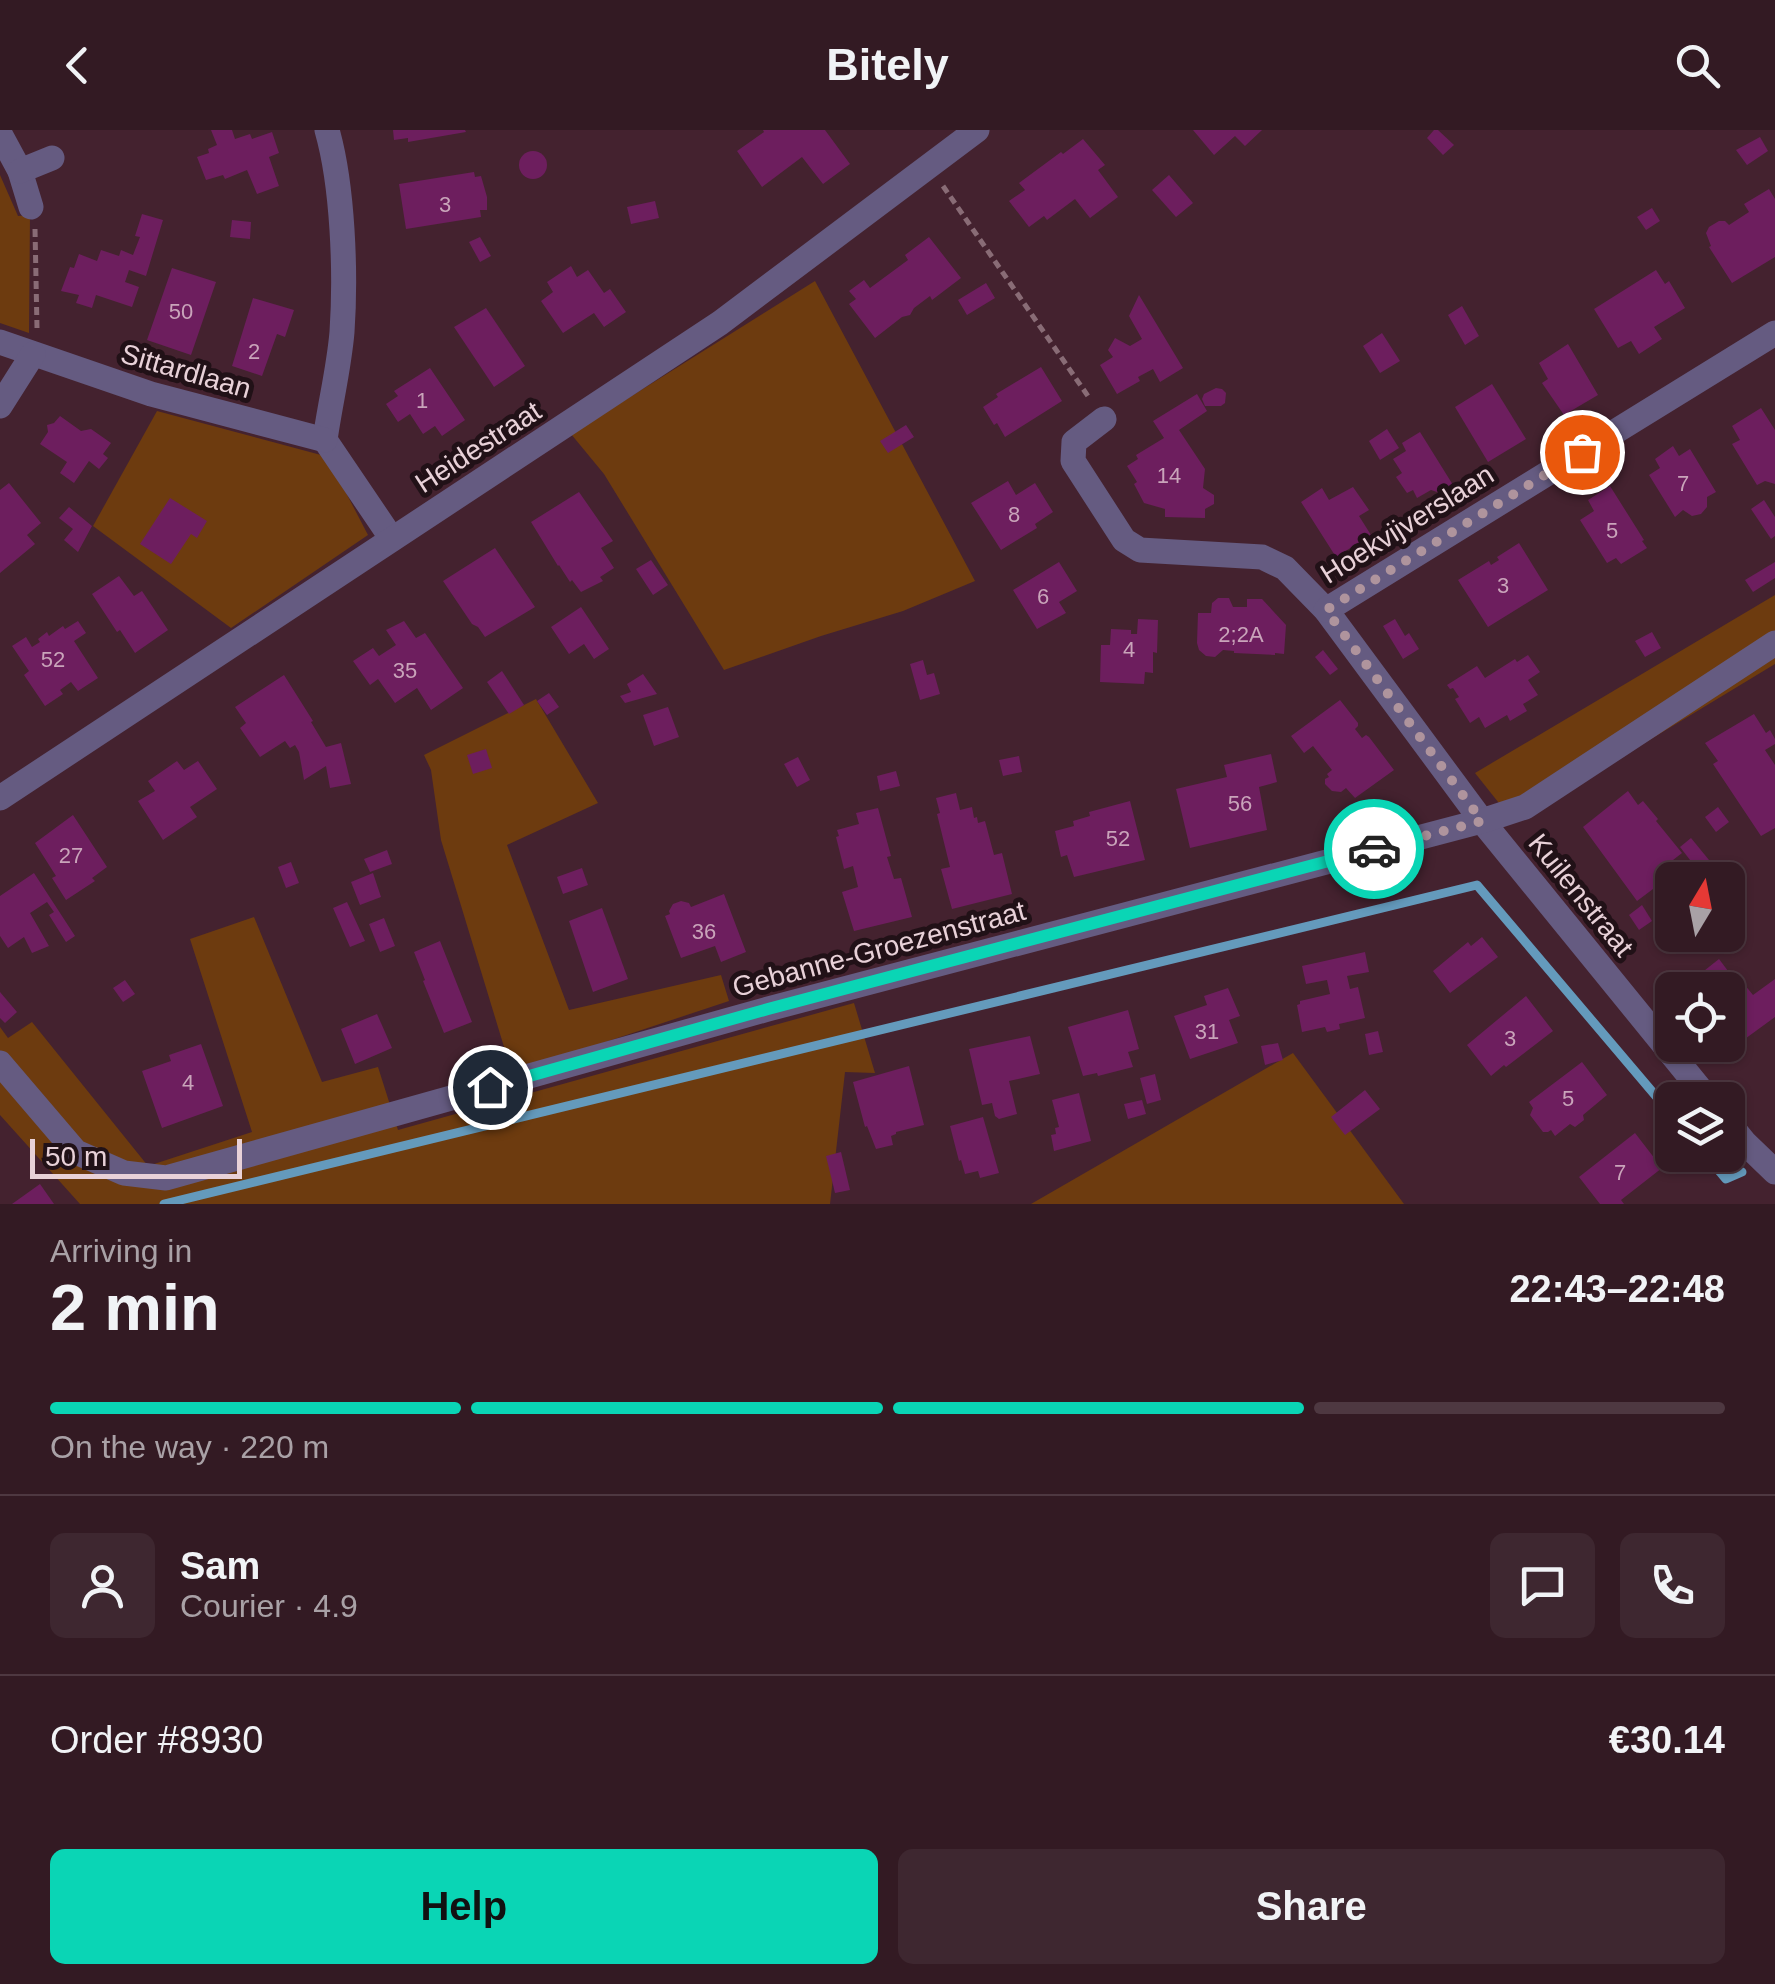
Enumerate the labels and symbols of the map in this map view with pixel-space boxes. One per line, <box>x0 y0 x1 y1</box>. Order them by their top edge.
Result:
house number: 3 <box>439 192 451 217</box>
house number: 50 <box>169 299 193 324</box>
street label: Sittardlaan <box>117 338 255 404</box>
house number: 2 <box>248 339 260 364</box>
house number: 1 <box>416 388 428 413</box>
street label: Heidestraat <box>410 395 547 499</box>
pin <box>1540 410 1625 495</box>
street label: Hoekvijverslaan <box>1315 458 1499 590</box>
house number: 14 <box>1157 463 1181 488</box>
house number: 7 <box>1677 471 1689 496</box>
house number: 8 <box>1008 502 1020 527</box>
house number: 5 <box>1606 518 1618 543</box>
house number: 3 <box>1497 573 1509 598</box>
house number: 6 <box>1037 584 1049 609</box>
house number: 2;2A <box>1218 622 1264 647</box>
house number: 4 <box>1123 637 1135 662</box>
house number: 52 <box>41 647 65 672</box>
house number: 35 <box>393 658 417 683</box>
house number: 56 <box>1228 791 1252 816</box>
courier <box>1324 799 1424 899</box>
house number: 52 <box>1106 826 1130 851</box>
street label: Kuilenstraat <box>1522 828 1640 962</box>
house number: 27 <box>59 843 83 868</box>
north arrow <box>1655 862 1745 952</box>
street label: Gebanne-Groezenstraat <box>729 895 1029 1003</box>
house number: 36 <box>692 919 716 944</box>
house number: 31 <box>1195 1019 1219 1044</box>
house number: 3 <box>1504 1026 1516 1051</box>
pin <box>448 1045 533 1130</box>
house number: 4 <box>182 1070 194 1095</box>
house number: 5 <box>1562 1086 1574 1111</box>
scale bar <box>30 1134 242 1178</box>
house number: 7 <box>1614 1160 1626 1185</box>

